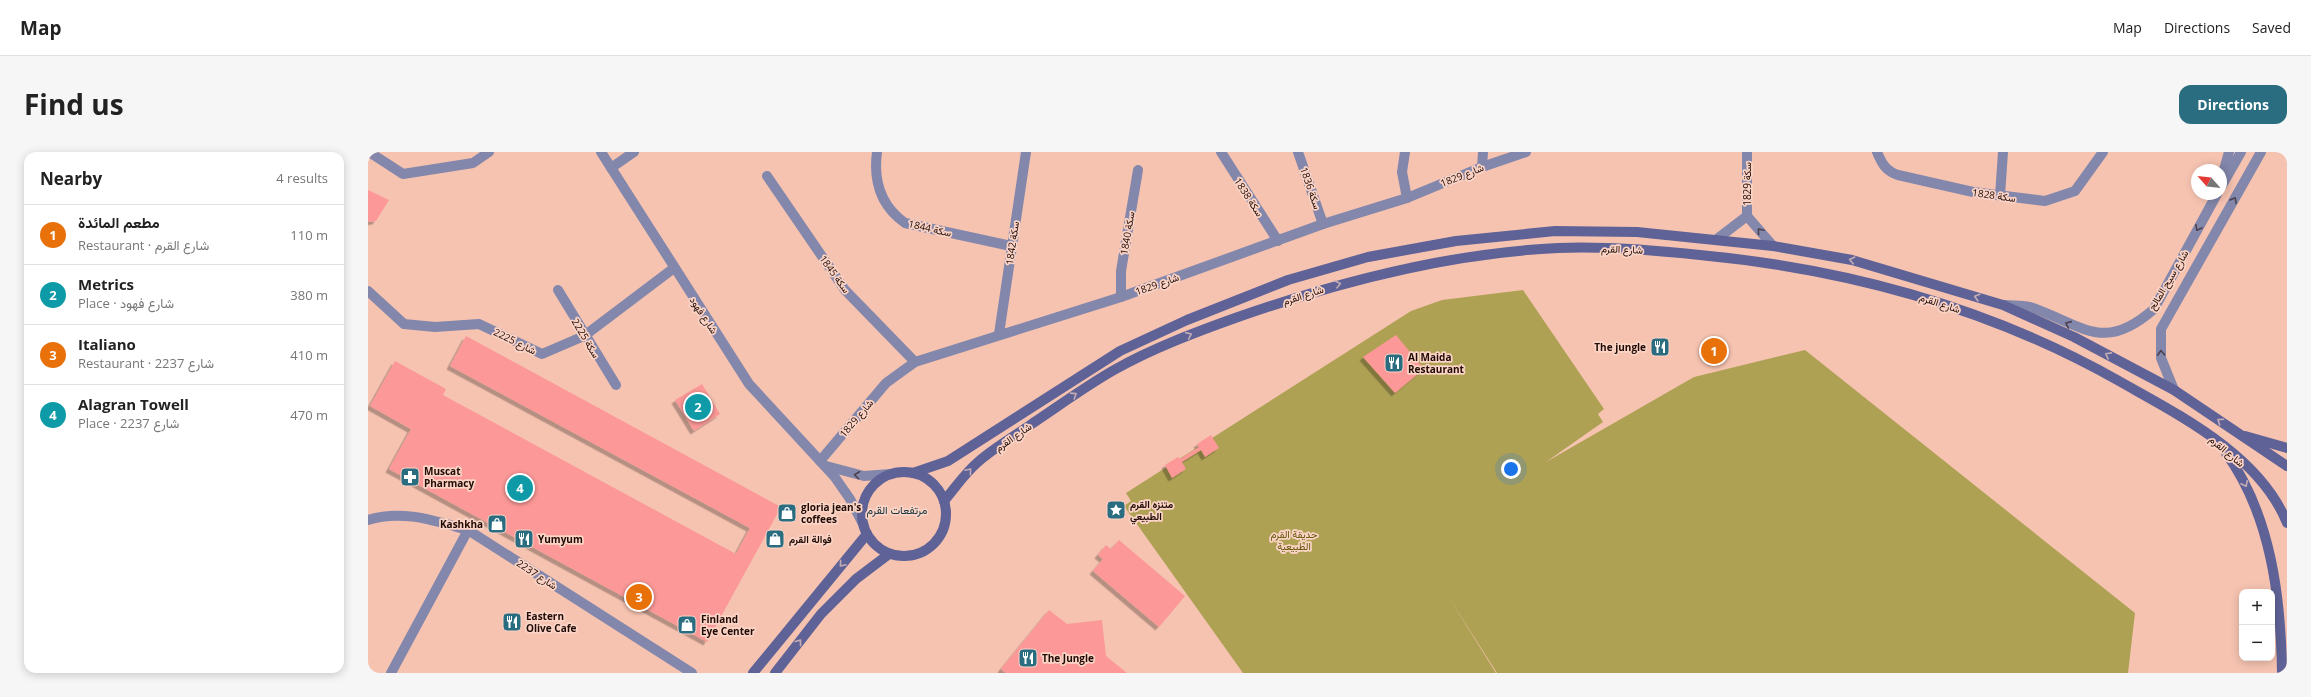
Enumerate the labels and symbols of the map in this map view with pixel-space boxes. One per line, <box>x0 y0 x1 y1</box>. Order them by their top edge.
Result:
street label: 1829 شارع <box>1438 160 1486 190</box>
street label: سكة 1829 <box>1740 162 1754 206</box>
north arrow <box>2191 164 2227 200</box>
street label: سكة 1836 <box>1297 165 1325 211</box>
street label: 1838 سكة <box>1231 175 1267 219</box>
street label: سكة 1828 <box>1971 185 2017 205</box>
one-way arrow <box>2229 197 2236 205</box>
street label: سكة 1840 <box>1116 210 1138 256</box>
street label: سكة 1844 <box>907 216 953 240</box>
street label: سكة 1842 <box>1002 220 1022 266</box>
one-way arrow <box>2195 224 2203 231</box>
one-way arrow <box>1757 228 1764 236</box>
street label: شارع القرم <box>1601 241 1643 257</box>
street label: شارع سيح المالح <box>2145 247 2191 313</box>
street label: 1845 سكة <box>817 252 854 296</box>
one-way arrow <box>1849 257 1855 265</box>
street label: 1829 شارع <box>1133 270 1181 298</box>
one-way arrow <box>1335 281 1342 289</box>
street label: شارع القرم <box>1281 282 1325 308</box>
street label: شارع القرم <box>1918 290 1962 316</box>
one-way arrow <box>1973 293 1980 302</box>
street label: شارع فهود <box>687 294 721 336</box>
street label: سكة 2225 <box>569 316 603 360</box>
one-way arrow <box>2065 321 2073 329</box>
street label: شارع 2225 <box>491 325 539 357</box>
one-way arrow <box>1185 332 1192 340</box>
restaurant icon: The jungle <box>1649 336 1671 358</box>
pin: 1 <box>1701 336 1727 366</box>
place label: The jungle <box>1594 340 1646 354</box>
place label: Al Maida Restaurant <box>1408 350 1465 376</box>
one-way arrow <box>2157 350 2166 356</box>
restaurant icon: Al Maida Restaurant <box>1383 352 1405 374</box>
one-way arrow <box>2105 352 2112 359</box>
pin: 2 <box>685 392 711 422</box>
one-way arrow <box>1070 392 1077 400</box>
street label: 1829 شارع <box>836 396 876 440</box>
street label: شارع القرم <box>992 419 1034 455</box>
one-way arrow <box>2217 419 2224 426</box>
street label: شارع القرم <box>2206 432 2248 470</box>
your location <box>1501 459 1521 479</box>
place label: Muscat Pharmacy <box>424 464 474 490</box>
pharmacy icon: Muscat Pharmacy <box>399 466 421 488</box>
one-way arrow <box>965 469 972 476</box>
one-way arrow <box>854 471 860 480</box>
pin: 4 <box>507 473 533 503</box>
one-way arrow <box>2241 480 2248 487</box>
place label: متنزه القرم الطبيعي <box>1130 497 1174 525</box>
place icon: متنزه القرم الطبيعي <box>1105 499 1127 521</box>
place label: gloria jean's coffees <box>801 500 861 526</box>
shop icon: gloria jean's coffees <box>776 502 798 524</box>
district label: مرتفعات القرم <box>867 502 928 518</box>
shop icon: Kashkha <box>486 513 508 535</box>
place label: Kashkha <box>440 517 483 531</box>
park label: حديقة القرم الطبيعية <box>1270 527 1318 553</box>
restaurant icon: Yumyum <box>513 528 535 550</box>
shop icon: فوالة القرم <box>764 528 786 550</box>
place label: Yumyum <box>538 532 583 546</box>
place label: فوالة القرم <box>789 532 832 546</box>
street label: 2237 شارع <box>514 556 560 592</box>
one-way arrow <box>840 560 847 567</box>
pin: 3 <box>626 582 652 612</box>
place label: Eastern Olive Cafe <box>526 609 577 635</box>
restaurant icon: Eastern Olive Cafe <box>501 611 523 633</box>
place label: Finland Eye Center <box>701 612 755 638</box>
shop icon: Finland Eye Center <box>676 614 698 636</box>
one-way arrow <box>794 640 801 647</box>
restaurant icon: The Jungle <box>1017 647 1039 669</box>
place label: The Jungle <box>1042 651 1094 665</box>

